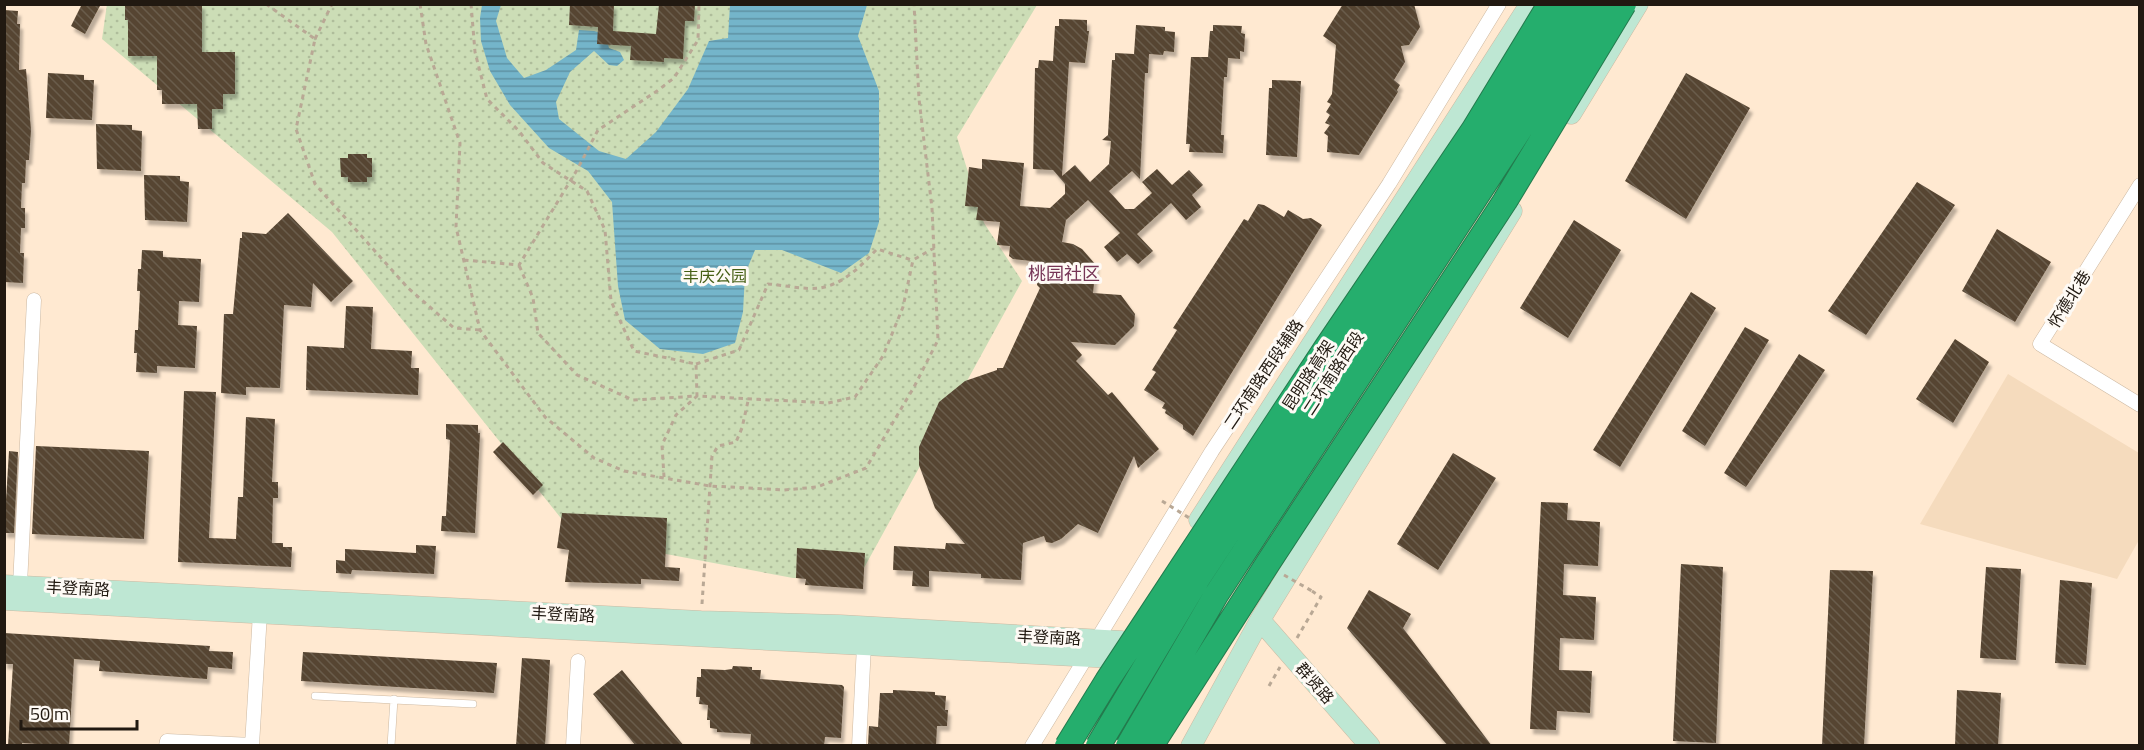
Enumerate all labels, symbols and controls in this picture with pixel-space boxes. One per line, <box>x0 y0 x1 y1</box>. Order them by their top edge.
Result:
district label: 桃园社区 <box>1028 260 1100 287</box>
park label: 丰庆公园 <box>683 264 747 288</box>
street label: 怀德北巷 <box>2042 265 2096 333</box>
street label: 二环南路西段辅路 <box>1217 314 1309 434</box>
street label: 二环南路西段 <box>1297 326 1369 420</box>
street label: 昆明路高架 <box>1276 335 1340 415</box>
street label: 丰登南路 <box>45 574 111 602</box>
street label: 丰登南路 <box>530 600 596 628</box>
street label: 丰登南路 <box>1016 623 1082 651</box>
street label: 群贤路 <box>1290 657 1340 709</box>
scale bar <box>21 693 136 731</box>
text: 50 m <box>30 700 69 727</box>

